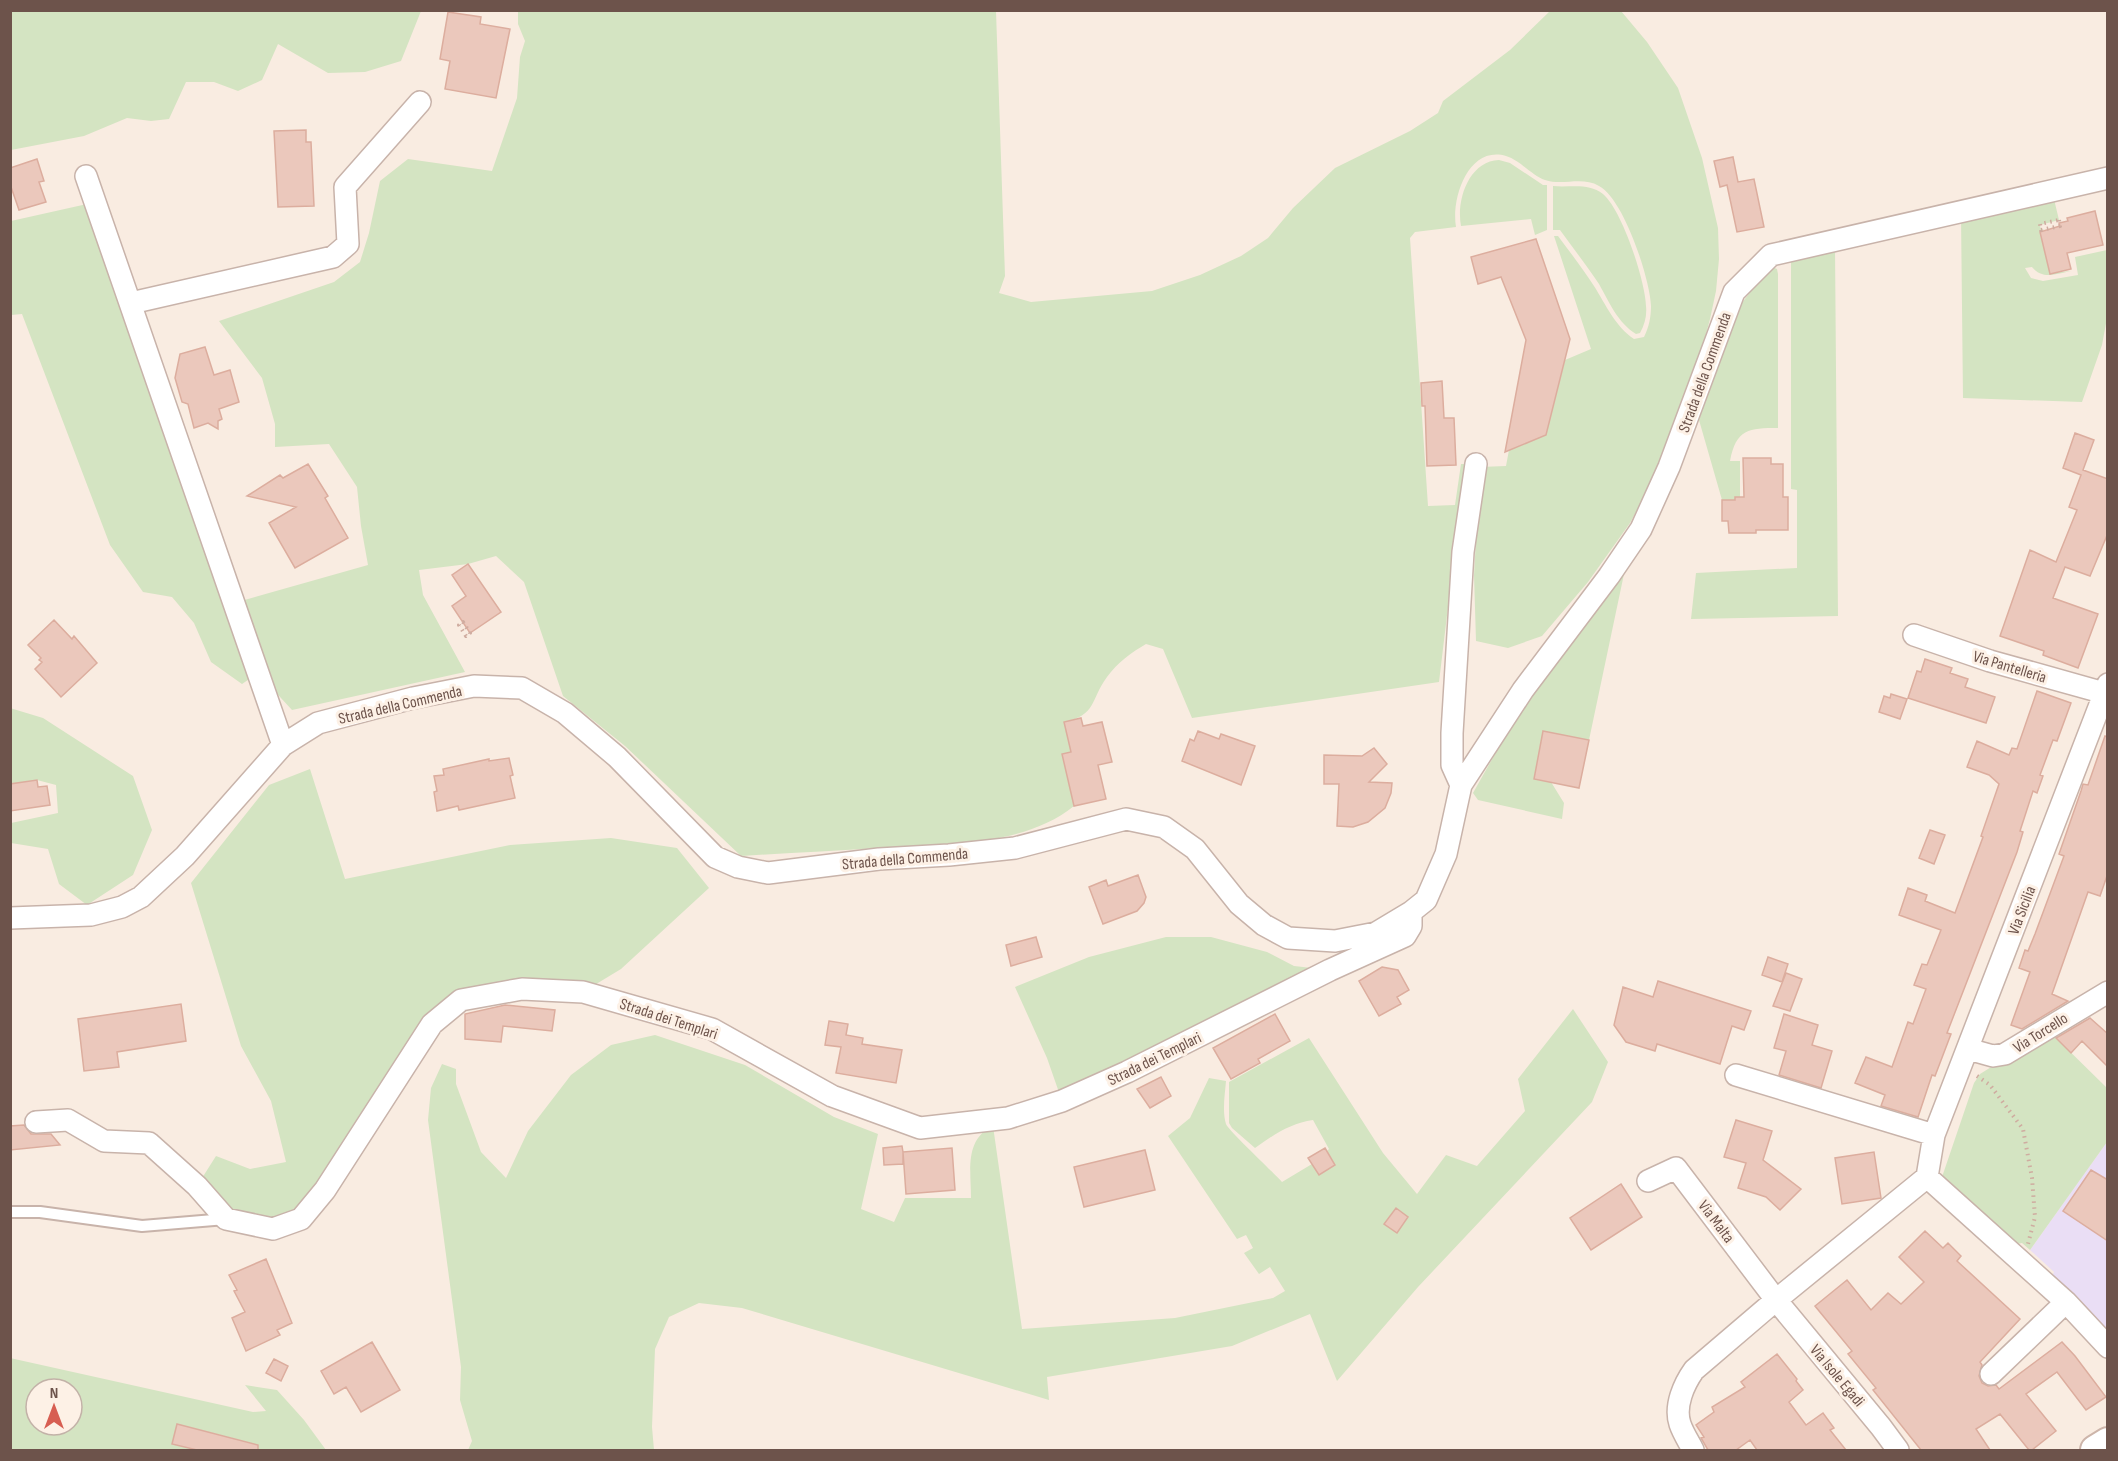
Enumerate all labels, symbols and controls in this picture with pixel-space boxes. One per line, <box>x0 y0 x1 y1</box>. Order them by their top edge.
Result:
street label: Strada della Commenda <box>1675 310 1736 435</box>
street label: Via Pantelleria <box>1971 647 2049 688</box>
street label: Strada della Commenda <box>337 682 464 729</box>
street label: Strada della Commenda <box>841 845 969 874</box>
street label: Via Sicilia <box>2004 884 2040 938</box>
street label: Strada dei Templari <box>617 995 720 1044</box>
street label: Via Torcello <box>2010 1009 2072 1057</box>
street label: Strada dei Templari <box>1105 1029 1205 1090</box>
street label: Via Malta <box>1694 1197 1738 1247</box>
street label: Via Isole Egadi <box>1805 1341 1868 1411</box>
north arrow <box>24 1377 84 1437</box>
text: N <box>50 1384 58 1403</box>

